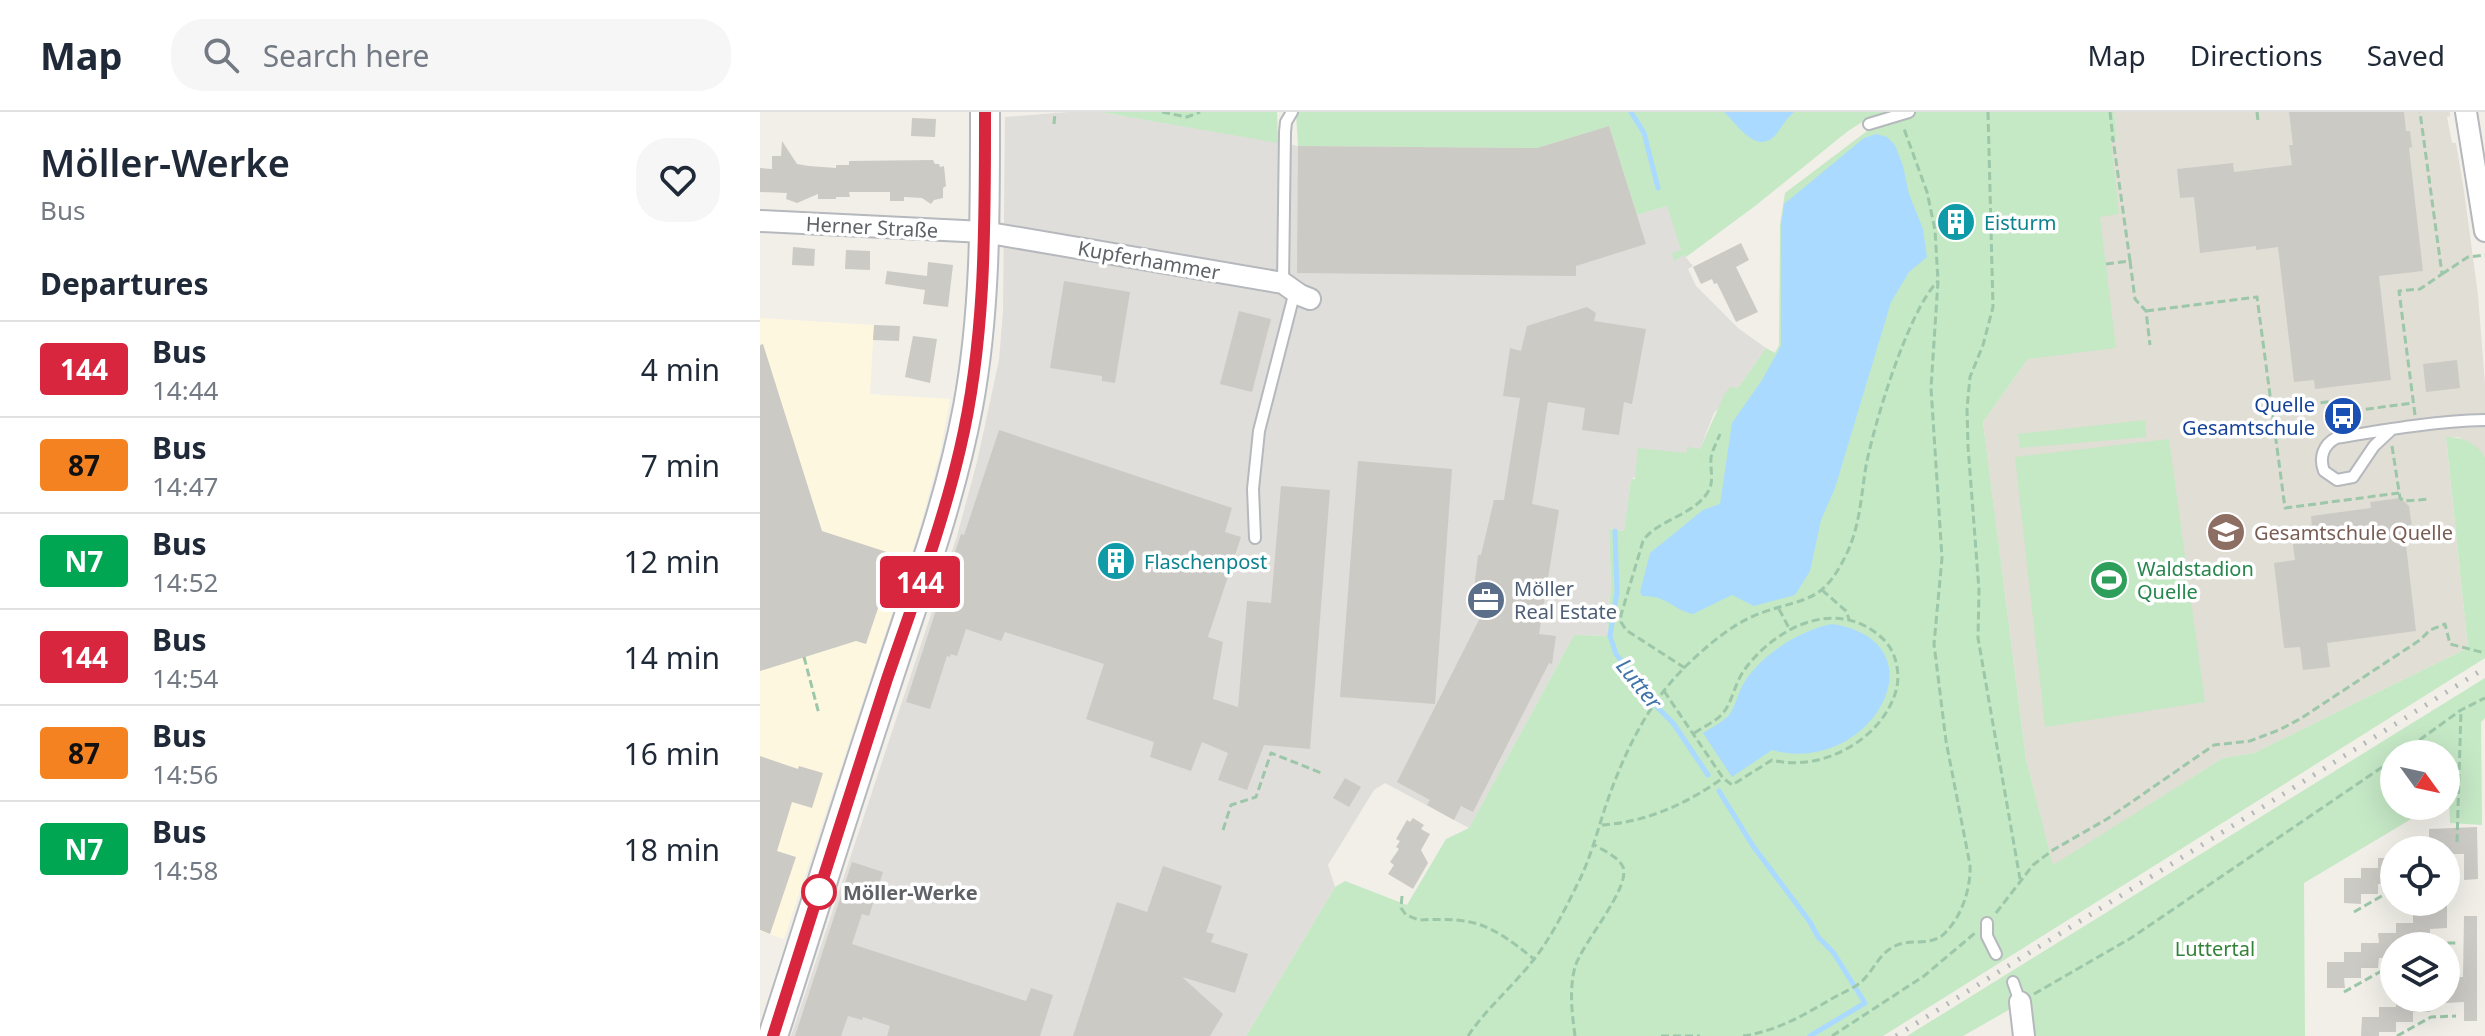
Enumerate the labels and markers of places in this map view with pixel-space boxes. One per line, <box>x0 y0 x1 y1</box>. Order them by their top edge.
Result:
building icon: Eisturm <box>1935 201 1977 243</box>
place label: Eisturm <box>1984 209 2056 236</box>
place label: Quelle Gesamtschule <box>2182 391 2315 441</box>
bus stop icon: Quelle Gesamtschule <box>2322 395 2364 437</box>
school or university icon: Gesamtschule Quelle <box>2205 511 2247 553</box>
place label: Gesamtschule Quelle <box>2254 519 2453 546</box>
building icon: Flaschenpost <box>1095 540 1137 582</box>
place label: Flaschenpost <box>1144 548 1267 575</box>
place label: Waldstadion Quelle <box>2137 555 2254 605</box>
sports icon: Waldstadion Quelle <box>2088 559 2130 601</box>
place label: Möller Real Estate <box>1514 575 1617 625</box>
office icon: Möller Real Estate <box>1465 579 1507 621</box>
marker: Möller-Werke <box>802 875 836 909</box>
place label: Möller-Werke <box>843 879 978 906</box>

